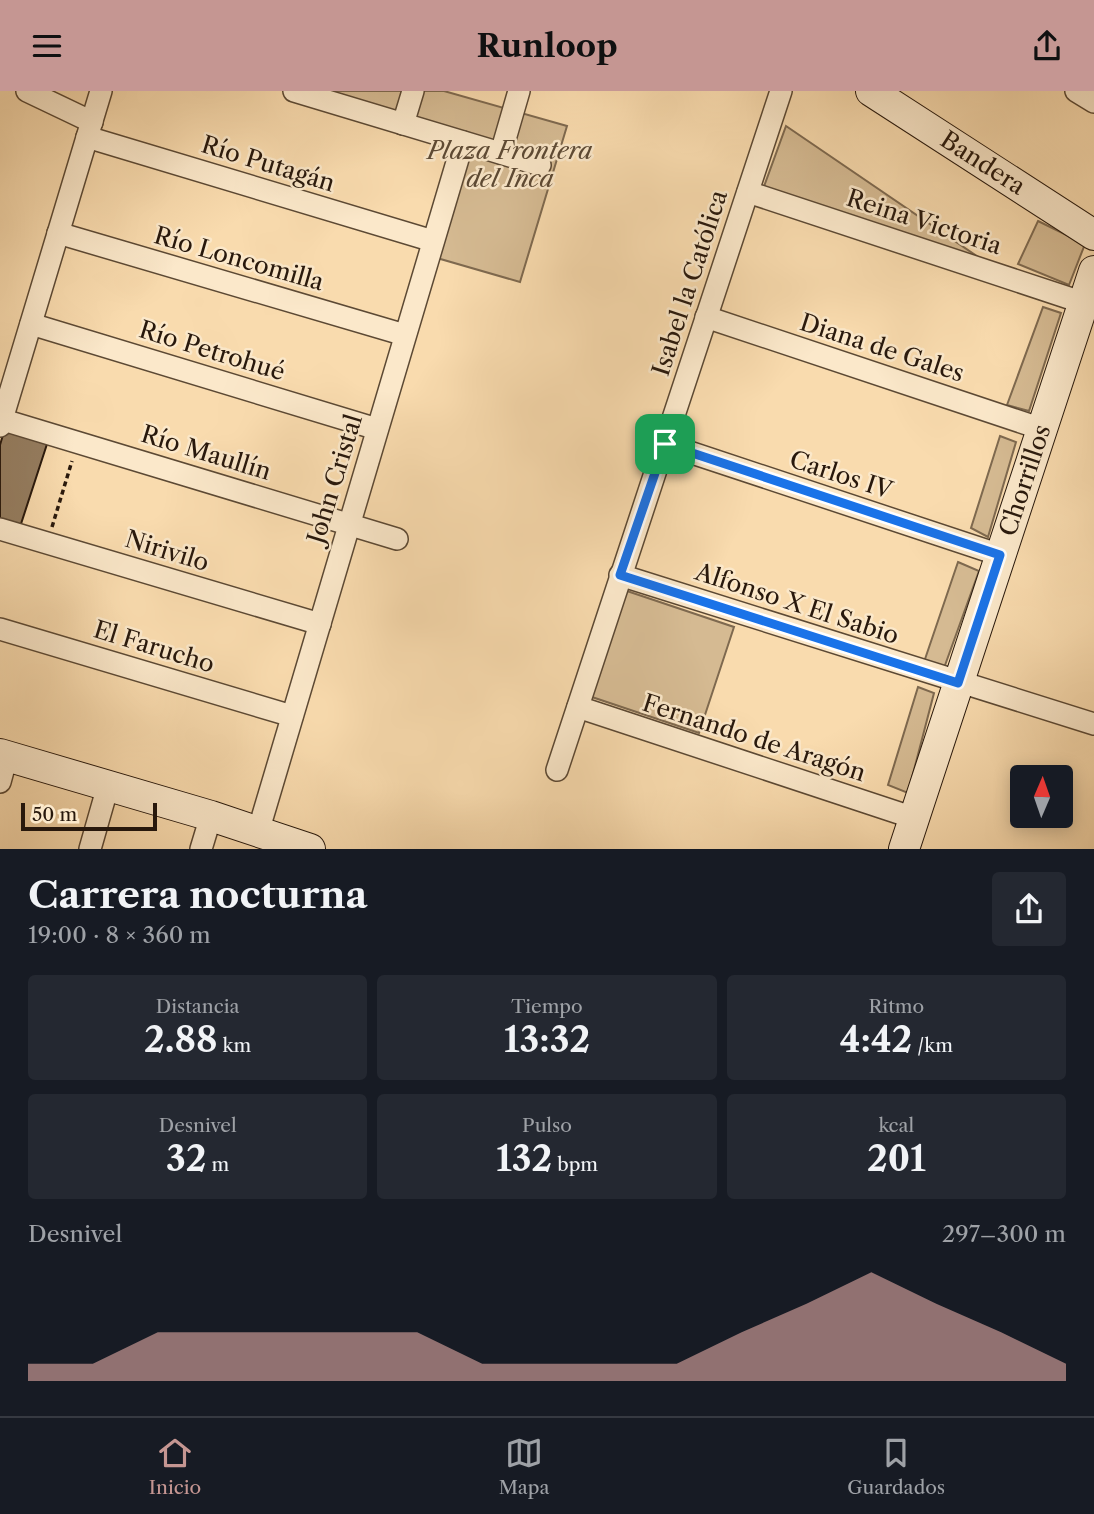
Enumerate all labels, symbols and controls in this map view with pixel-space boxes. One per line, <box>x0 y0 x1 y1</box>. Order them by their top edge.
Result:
text: Runloop <box>476 26 618 65</box>
icon: menu <box>28 27 66 65</box>
icon: share <box>1028 27 1066 65</box>
street label: Bandera <box>935 125 1031 201</box>
street label: Río Putagán <box>198 129 338 198</box>
park label: Plaza Frontera del Inca <box>425 136 593 193</box>
street label: Reina Victoria <box>843 183 1006 260</box>
street label: Isabel la Católica <box>646 186 733 379</box>
street label: Río Loncomilla <box>151 220 328 297</box>
street label: Diana de Gales <box>797 307 968 388</box>
street label: Río Petrohué <box>136 315 289 386</box>
street label: John Cristal <box>300 411 368 551</box>
pin <box>635 414 695 474</box>
street label: Río Maullín <box>138 419 274 486</box>
street label: Chorrillos <box>993 421 1056 540</box>
icon: arrive <box>646 425 684 463</box>
street label: Carlos IV <box>786 444 897 505</box>
street label: Nirivilo <box>122 524 213 577</box>
street label: Alfonso X El Sabio <box>691 557 903 650</box>
street label: El Farucho <box>90 614 218 679</box>
street label: Fernando de Aragón <box>639 688 869 787</box>
north arrow <box>1010 765 1073 828</box>
map controls <box>1010 765 1073 828</box>
scale bar <box>21 800 158 832</box>
text: 50 m <box>32 803 77 826</box>
text: Carrera nocturna <box>28 871 368 918</box>
button: share <box>992 872 1066 946</box>
text: 19:00 · 8 × 360 m <box>28 921 211 949</box>
text: Distancia <box>156 995 240 1018</box>
text: Tiempo <box>511 995 583 1018</box>
text: Ritmo <box>868 995 924 1018</box>
text: 2.88 <box>144 1018 218 1061</box>
text: 13:32 <box>504 1018 590 1061</box>
text: 4:42 <box>840 1018 912 1061</box>
text: km <box>218 1034 251 1057</box>
text: /km <box>912 1034 953 1057</box>
text: Desnivel <box>159 1114 237 1137</box>
text: Pulso <box>522 1114 572 1137</box>
text: kcal <box>878 1114 914 1137</box>
text: 32 <box>166 1137 207 1180</box>
text: 132 <box>496 1137 552 1180</box>
text: 201 <box>867 1137 926 1180</box>
text: m <box>207 1153 229 1176</box>
text: bpm <box>552 1153 598 1176</box>
text: Desnivel <box>28 1220 122 1248</box>
text: 297–300 m <box>942 1220 1066 1248</box>
tab: Inicio <box>149 1434 201 1499</box>
tab: Mapa <box>499 1434 550 1499</box>
tab: Guardados <box>847 1434 945 1499</box>

